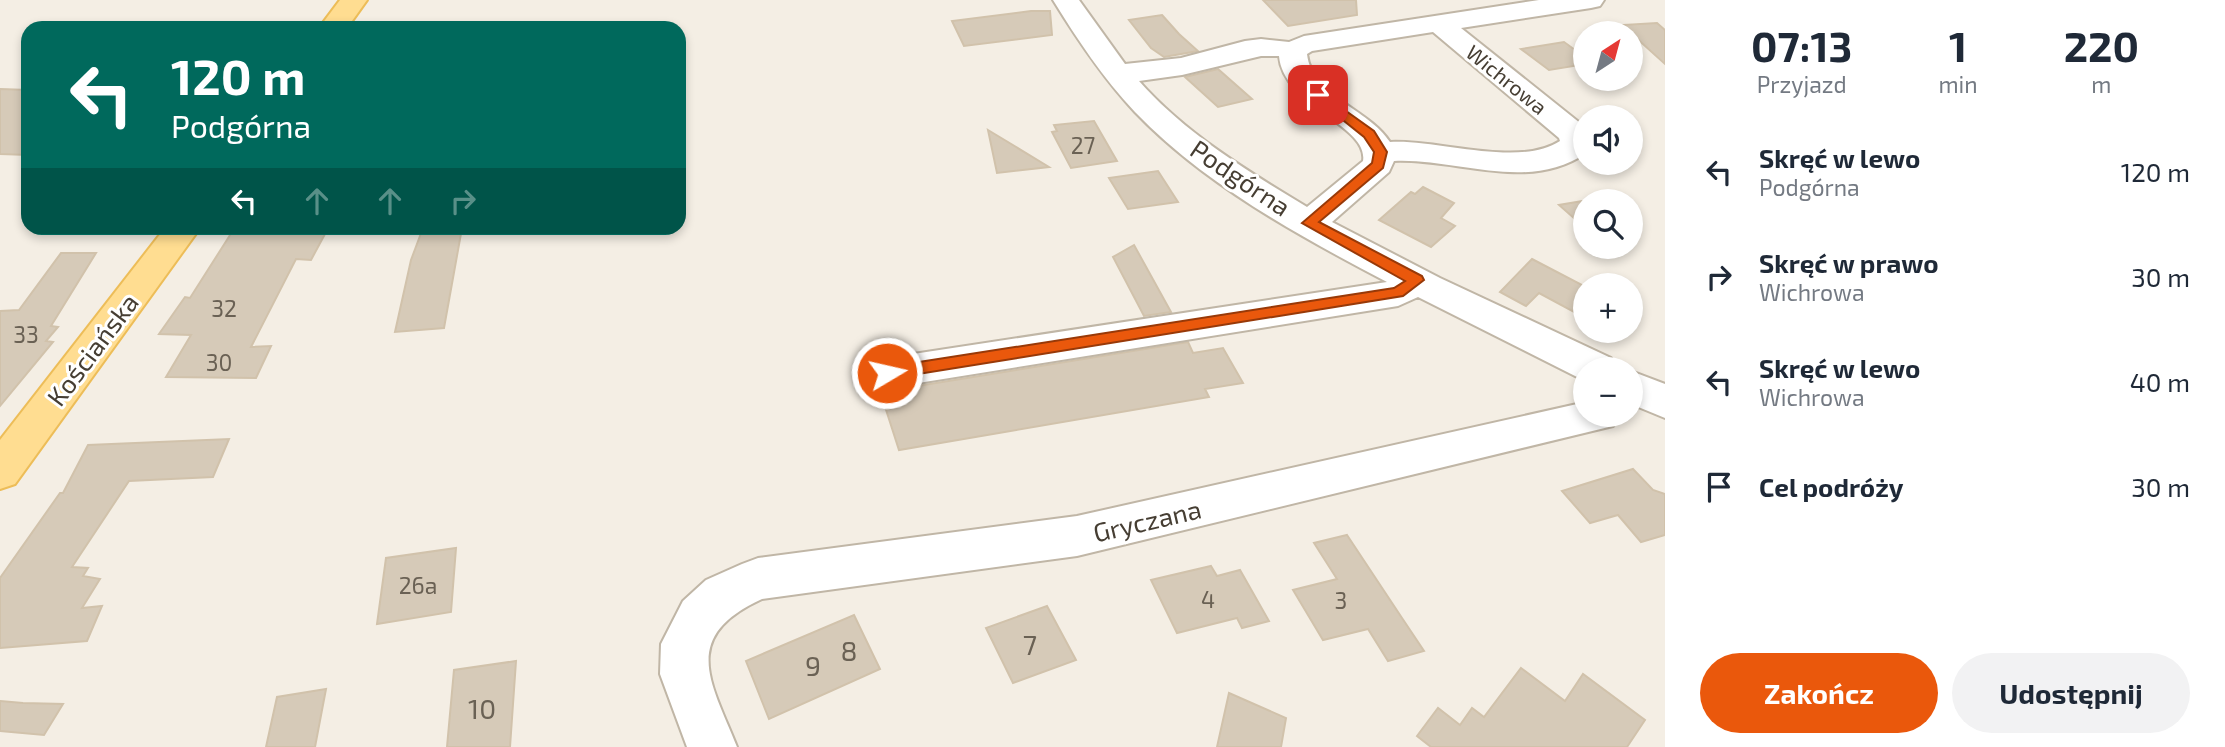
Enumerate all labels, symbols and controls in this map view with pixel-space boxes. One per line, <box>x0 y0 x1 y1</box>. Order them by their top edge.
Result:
text: 07:13 <box>1751 20 1852 70</box>
text: 1 <box>1949 20 1967 70</box>
text: 220 <box>2064 20 2139 70</box>
north arrow <box>1573 21 1643 91</box>
map controls <box>1573 21 1643 427</box>
street label: Wichrowa <box>1462 39 1552 119</box>
text: 120 m <box>171 46 305 105</box>
icon: left <box>56 49 147 140</box>
pin <box>1288 65 1348 125</box>
text: Przyjazd <box>1757 70 1847 98</box>
text: min <box>1938 70 1978 98</box>
text: m <box>2091 70 2111 98</box>
icon: arrive <box>1299 76 1337 114</box>
button: sound <box>1573 105 1643 175</box>
text: Podgórna <box>171 106 311 144</box>
house number: 27 <box>1071 131 1096 159</box>
street label: Podgórna <box>1185 132 1297 222</box>
text: Skręć w lewo <box>1759 142 1920 173</box>
icon: left <box>1700 153 1738 191</box>
text: 120 m <box>2121 156 2190 187</box>
text: Podgórna <box>1759 173 1860 201</box>
icon: left <box>225 182 263 220</box>
icon: ahead <box>298 182 336 220</box>
icon: ahead <box>371 182 409 220</box>
icon: right <box>444 182 482 220</box>
button: search <box>1573 189 1643 259</box>
text: Skręć w prawo <box>1759 247 1939 278</box>
icon: right <box>1700 258 1738 296</box>
text: 30 m <box>2131 261 2190 292</box>
button: + <box>1573 273 1643 343</box>
text: Wichrowa <box>1759 278 1865 306</box>
street label: Kościańska <box>40 287 144 411</box>
house number: 32 <box>211 294 237 322</box>
house number: 33 <box>13 320 39 348</box>
position arrow <box>850 336 924 410</box>
house number: 30 <box>206 348 232 376</box>
text: Skręć w lewo <box>1759 352 1920 383</box>
button: − <box>1573 357 1643 427</box>
icon: left <box>1700 363 1738 401</box>
text: 40 m <box>2130 366 2190 397</box>
text: Wichrowa <box>1759 383 1865 411</box>
icon: arrive <box>1700 468 1738 506</box>
text: Cel podróży <box>1759 471 1904 502</box>
text: 30 m <box>2131 471 2190 502</box>
street label: Gryczana <box>1090 493 1204 547</box>
house number: 26a <box>399 571 437 599</box>
house number: 4 <box>1201 585 1215 613</box>
house number: 3 <box>1335 586 1347 614</box>
house number: 7 <box>1023 627 1037 661</box>
house number: 8 <box>841 633 858 667</box>
house number: 9 <box>805 648 821 682</box>
button: Zakończ <box>1700 653 1938 733</box>
button: Udostępnij <box>1952 653 2190 733</box>
house number: 10 <box>468 691 496 725</box>

